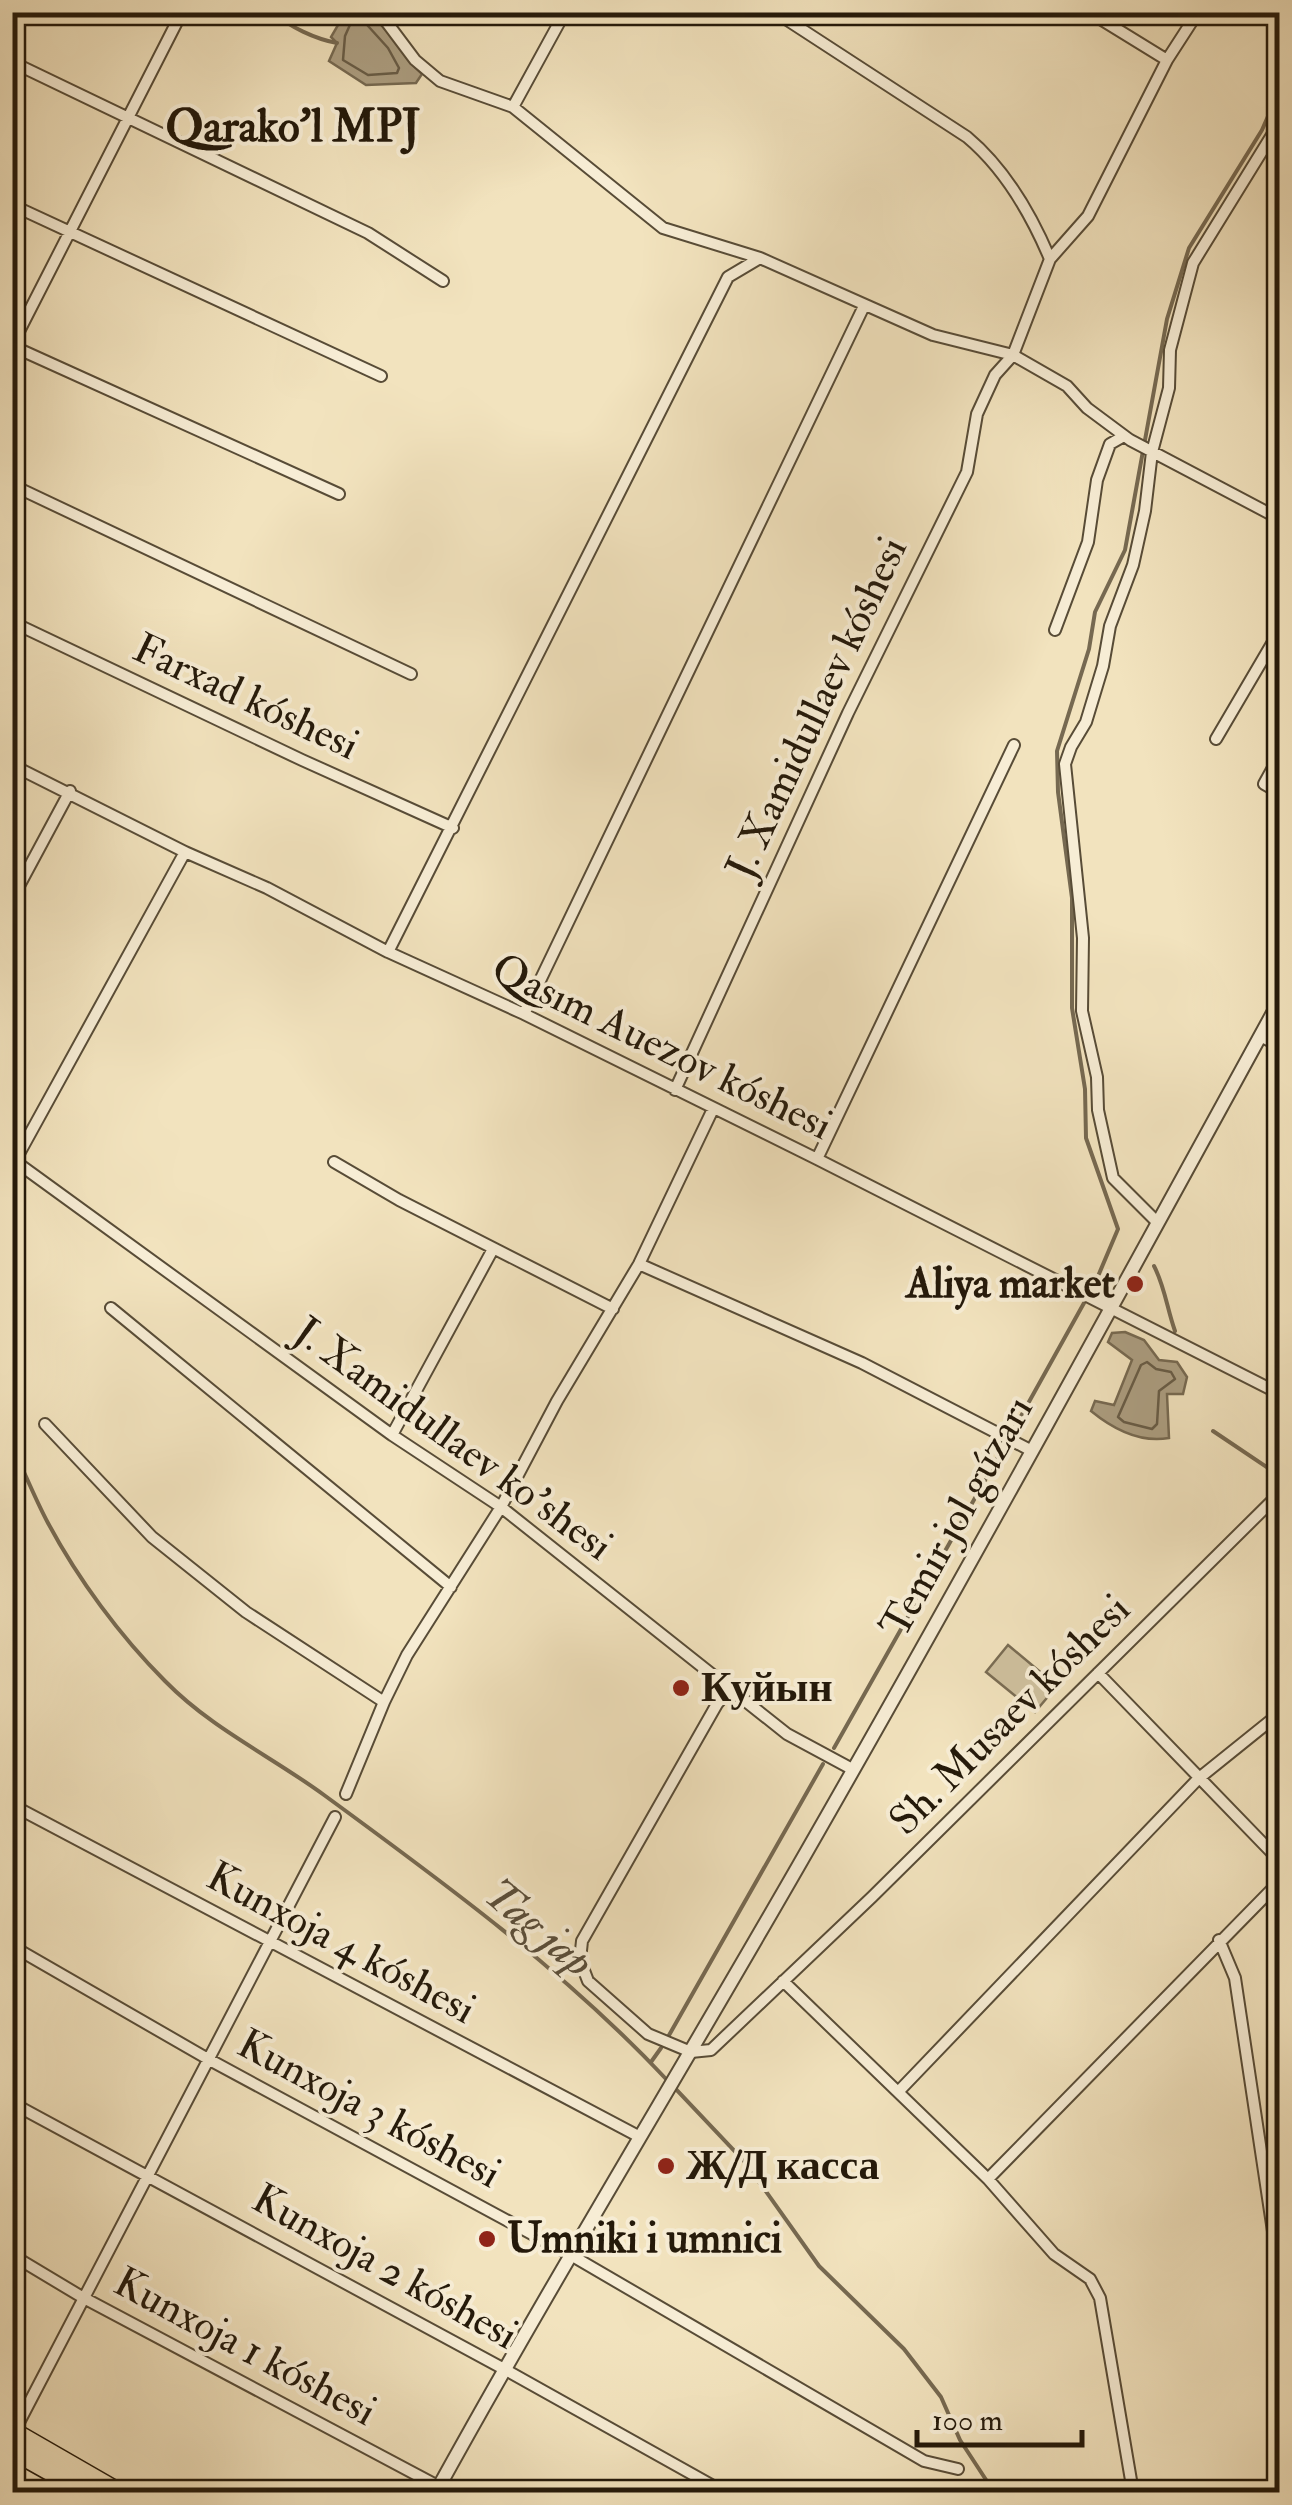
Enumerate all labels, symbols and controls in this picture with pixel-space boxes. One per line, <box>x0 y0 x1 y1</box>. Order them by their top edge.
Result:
district label: Qarako'l MPJ <box>166 99 420 155</box>
street label: J. Xamidullaev kóshesi <box>715 529 919 888</box>
street label: Farxad kóshesi <box>125 622 367 772</box>
street label: Qasım Auezov kóshesi <box>484 942 840 1152</box>
place label: Aliya market <box>904 1258 1115 1311</box>
marker: Aliya market <box>1124 1273 1146 1295</box>
street label: J. Xamidullaev ko'shesi <box>283 1305 622 1572</box>
street label: Temir jol gúzarı <box>869 1387 1045 1647</box>
street label: Sh. Musaev kóshesi <box>879 1584 1141 1846</box>
place label: Куйын <box>701 1662 833 1714</box>
marker: Куйын <box>670 1677 692 1699</box>
street label: Kunxoja 4 kóshesi <box>198 1850 484 2036</box>
water label: Tag jap <box>473 1866 605 1990</box>
street label: Kunxoja 3 kóshesi <box>229 2018 509 2200</box>
place label: Ж/Д касса <box>686 2140 880 2192</box>
marker: Ж/Д касса <box>655 2155 677 2177</box>
street label: Kunxoja 2 kóshesi <box>243 2173 527 2361</box>
place label: Umniki i umnici <box>507 2213 782 2265</box>
marker: Umniki i umnici <box>476 2228 498 2250</box>
street label: Kunxoja 1 kóshesi <box>105 2256 385 2438</box>
scale bar <box>917 2385 1082 2447</box>
text: 100 m <box>932 2402 1003 2439</box>

